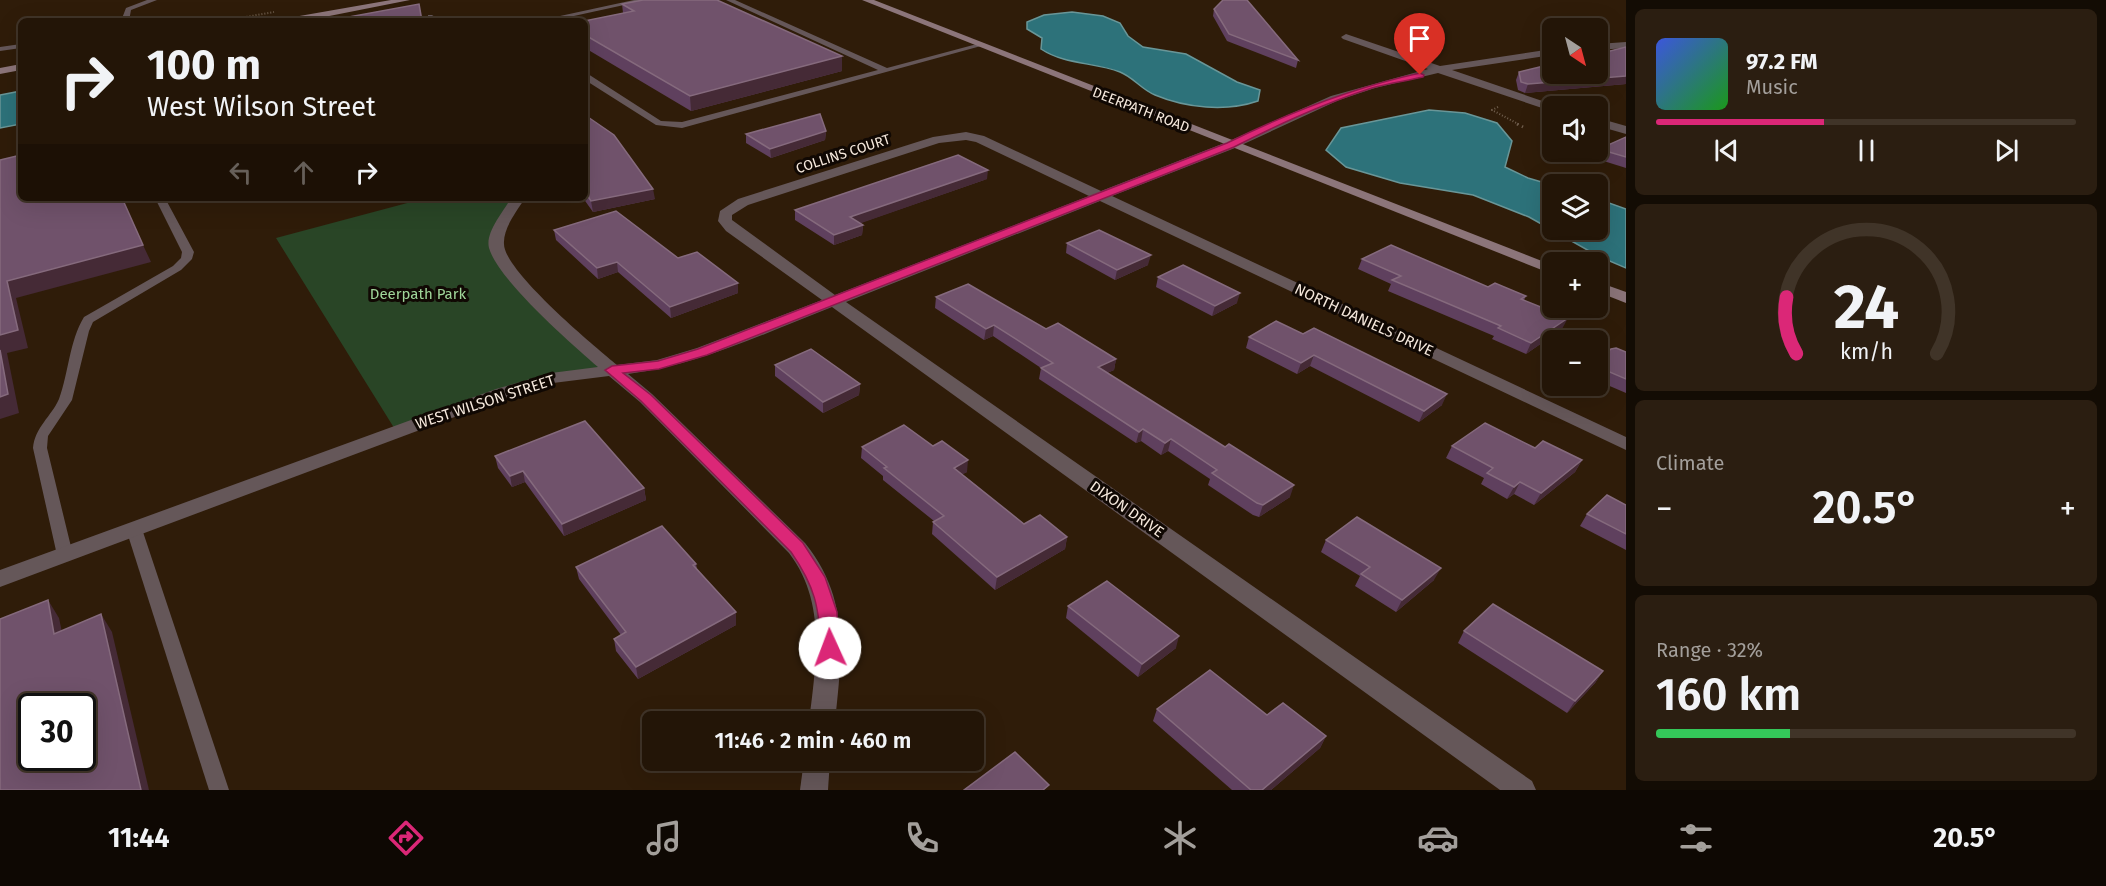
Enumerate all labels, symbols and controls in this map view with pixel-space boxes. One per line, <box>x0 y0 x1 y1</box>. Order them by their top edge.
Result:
pin <box>1394 13 1445 75</box>
north arrow <box>1542 18 1608 84</box>
map controls <box>1542 18 1608 396</box>
icon: arrive <box>1403 22 1436 55</box>
text: 100 m <box>147 40 261 90</box>
icon: right <box>48 42 126 120</box>
text: 97.2 FM <box>1746 48 1818 75</box>
text: Music <box>1746 75 1798 99</box>
street label: DEERPATH ROAD <box>1090 84 1192 136</box>
text: West Wilson Street <box>147 91 376 123</box>
button: sound <box>1542 96 1608 162</box>
street label: COLLINS COURT <box>794 131 893 177</box>
icon: previous <box>1710 134 1743 167</box>
icon: pause <box>1850 134 1883 167</box>
icon: next <box>1990 134 2023 167</box>
icon: left <box>224 156 257 189</box>
icon: ahead <box>287 156 320 189</box>
icon: right <box>350 156 383 189</box>
button: layers <box>1542 174 1608 240</box>
button: + <box>1542 252 1608 318</box>
text: 24 <box>1833 271 1899 346</box>
street label: NORTH DANIELS DRIVE <box>1292 280 1436 360</box>
park label: Deerpath Park <box>370 285 467 303</box>
button: − <box>1542 330 1608 396</box>
text: km/h <box>1839 340 1893 366</box>
street label: WEST WILSON STREET <box>413 371 557 433</box>
text: Climate <box>1656 451 1724 475</box>
street label: DIXON DRIVE <box>1087 477 1167 541</box>
text: 20.5° <box>1812 481 1920 535</box>
text: − <box>1656 489 1673 529</box>
text: + <box>2060 489 2076 529</box>
position arrow <box>798 616 862 680</box>
text: Range · 32% <box>1656 638 1763 662</box>
text: 160 km <box>1656 668 1801 722</box>
speed limit sign: 30 <box>18 693 96 771</box>
text: 11:46 · 2 min · 460 m <box>715 727 911 754</box>
icon: directions <box>385 817 427 859</box>
icon: music <box>643 817 685 859</box>
icon: phone <box>901 817 943 859</box>
icon: climate <box>1159 817 1201 859</box>
icon: car <box>1417 817 1459 859</box>
icon: filters <box>1675 817 1717 859</box>
text: 11:44 <box>108 822 169 854</box>
text: 20.5° <box>1933 822 1998 854</box>

